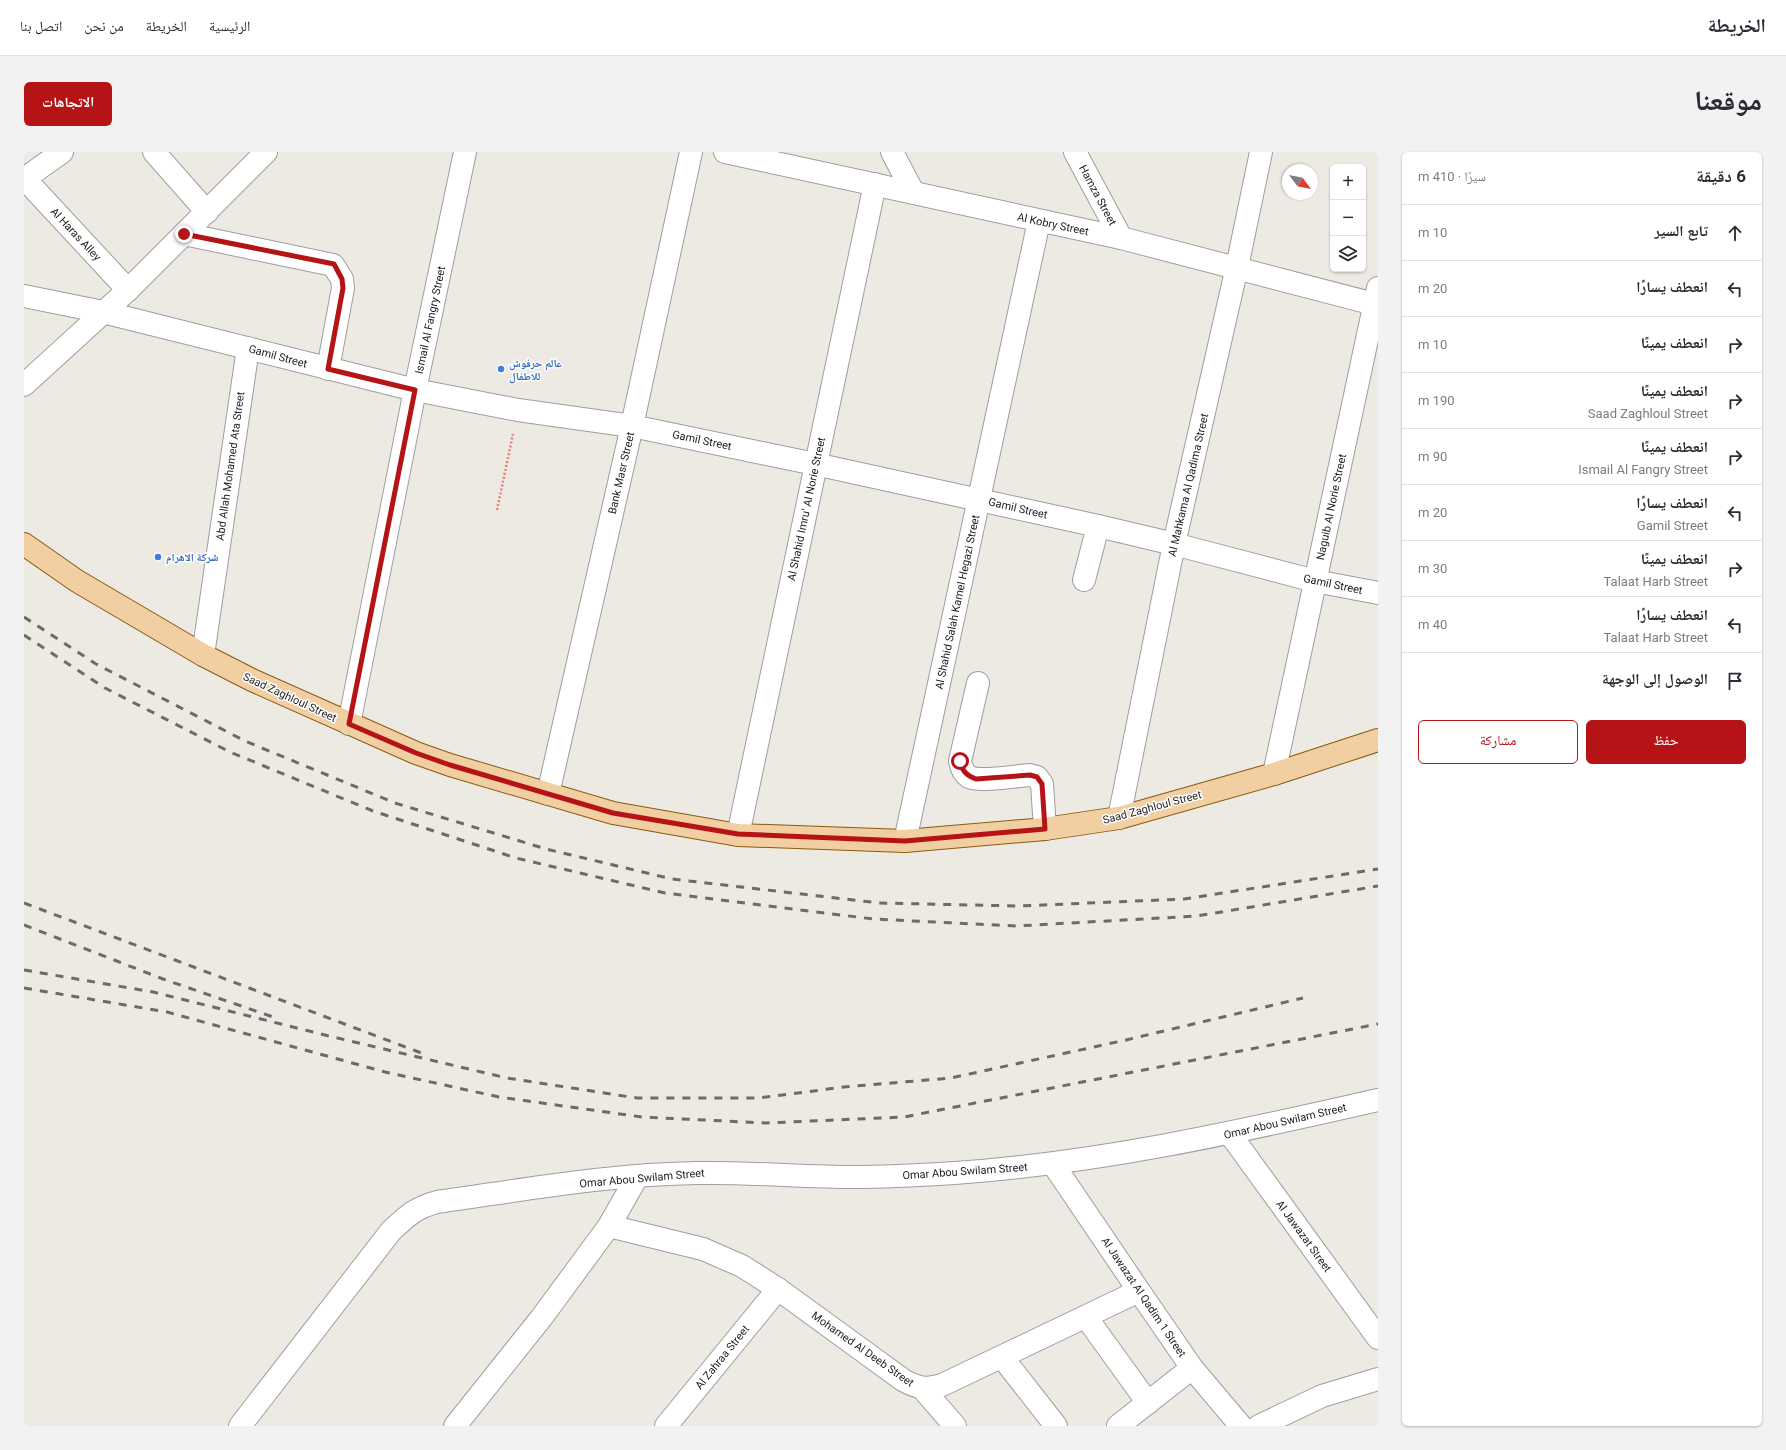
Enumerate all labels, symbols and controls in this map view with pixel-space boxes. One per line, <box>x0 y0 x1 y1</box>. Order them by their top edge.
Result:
text: الخريطة <box>1708 14 1766 37</box>
text: اتصل بنا <box>20 18 62 34</box>
text: من نحن <box>84 18 124 34</box>
text: الخريطة <box>146 18 187 34</box>
text: الرئيسية <box>209 18 250 34</box>
button: الاتجاهات <box>24 82 112 126</box>
text: موقعنا <box>1694 84 1762 117</box>
street label: Hamza Street <box>1076 163 1119 228</box>
north arrow <box>1282 164 1318 200</box>
map controls <box>1330 164 1366 272</box>
button: + <box>1330 164 1366 200</box>
text: 6 دقيقة <box>1696 166 1746 186</box>
text: سيرًا · 410 m <box>1418 169 1486 184</box>
button: − <box>1330 200 1366 236</box>
street label: Al Haras Alley <box>48 205 104 264</box>
street label: Al Kobry Street <box>1016 211 1090 238</box>
text: تابع السير <box>1654 222 1708 240</box>
icon: ahead <box>1724 222 1746 244</box>
route end <box>175 225 193 243</box>
text: 10 m <box>1418 225 1447 240</box>
button: layers <box>1330 236 1366 272</box>
street label: Ismail Al Fangry Street <box>413 265 448 375</box>
text: انعطف يسارًا <box>1636 278 1708 296</box>
icon: left <box>1724 278 1746 300</box>
text: 20 m <box>1418 281 1447 296</box>
text: انعطف يمينًا <box>1641 334 1708 352</box>
icon: right <box>1724 334 1746 356</box>
text: 10 m <box>1418 337 1447 352</box>
street label: Gamil Street <box>247 342 309 371</box>
place label: عالم حرفوش للاطفال <box>509 357 563 384</box>
marker: عالم حرفوش للاطفال <box>496 364 506 374</box>
text: انعطف يمينًا <box>1641 382 1708 400</box>
street label: Abd Allah Mohamed Ata Street <box>214 390 247 541</box>
icon: right <box>1724 390 1746 412</box>
text: 190 m <box>1418 393 1455 408</box>
text: Saad Zaghloul Street <box>1588 406 1708 421</box>
street label: Al Mahkama Al Qadima Street <box>1166 412 1211 558</box>
street label: Gamil Street <box>671 428 733 453</box>
street label: Bank Masr Street <box>606 430 637 515</box>
street label: Al Shahid Imru' Al Norie Street <box>785 436 828 582</box>
text: انعطف يمينًا <box>1641 438 1708 456</box>
icon: right <box>1724 446 1746 468</box>
text: 90 m <box>1418 449 1447 464</box>
street label: Naguib Al Norie Street <box>1314 452 1349 561</box>
text: Ismail Al Fangry Street <box>1578 462 1708 477</box>
text: انعطف يسارًا <box>1636 494 1708 512</box>
street label: Gamil Street <box>987 495 1049 522</box>
icon: left <box>1724 502 1746 524</box>
text: 20 m <box>1418 505 1447 520</box>
street label: Al Shahid Salah Kamel Hegazi Street <box>933 513 982 691</box>
text: Gamil Street <box>1637 518 1708 533</box>
text: انعطف يمينًا <box>1641 550 1708 568</box>
place label: شركة الاهرام <box>166 551 219 565</box>
marker: شركة الاهرام <box>153 552 163 562</box>
icon: right <box>1724 558 1746 580</box>
text: 30 m <box>1418 561 1447 576</box>
street label: Gamil Street <box>1302 572 1364 597</box>
text: Talaat Harb Street <box>1604 574 1708 589</box>
text: انعطف يسارًا <box>1636 606 1708 624</box>
icon: left <box>1724 614 1746 636</box>
text: 40 m <box>1418 617 1447 632</box>
text: Talaat Harb Street <box>1604 630 1708 645</box>
street label: Saad Zaghloul Street <box>241 670 339 725</box>
text: الوصول إلى الوجهة <box>1602 670 1708 688</box>
icon: arrive <box>1724 670 1746 692</box>
button: مشاركة <box>1418 720 1578 764</box>
button: حفظ <box>1586 720 1746 764</box>
route start <box>951 752 969 770</box>
street label: Saad Zaghloul Street <box>1101 788 1203 827</box>
street label: Omar Abou Swilam Street <box>1222 1101 1348 1142</box>
street label: Omar Abou Swilam Street <box>902 1161 1029 1182</box>
street label: Omar Abou Swilam Street <box>579 1167 706 1190</box>
street label: Al Jawazat Street <box>1273 1198 1334 1275</box>
street label: Al Jawazat Al Qadim 1 Street <box>1099 1235 1189 1360</box>
street label: Mohamed Al Deeb Street <box>809 1309 917 1390</box>
street label: Al Zahraa Street <box>693 1322 752 1392</box>

